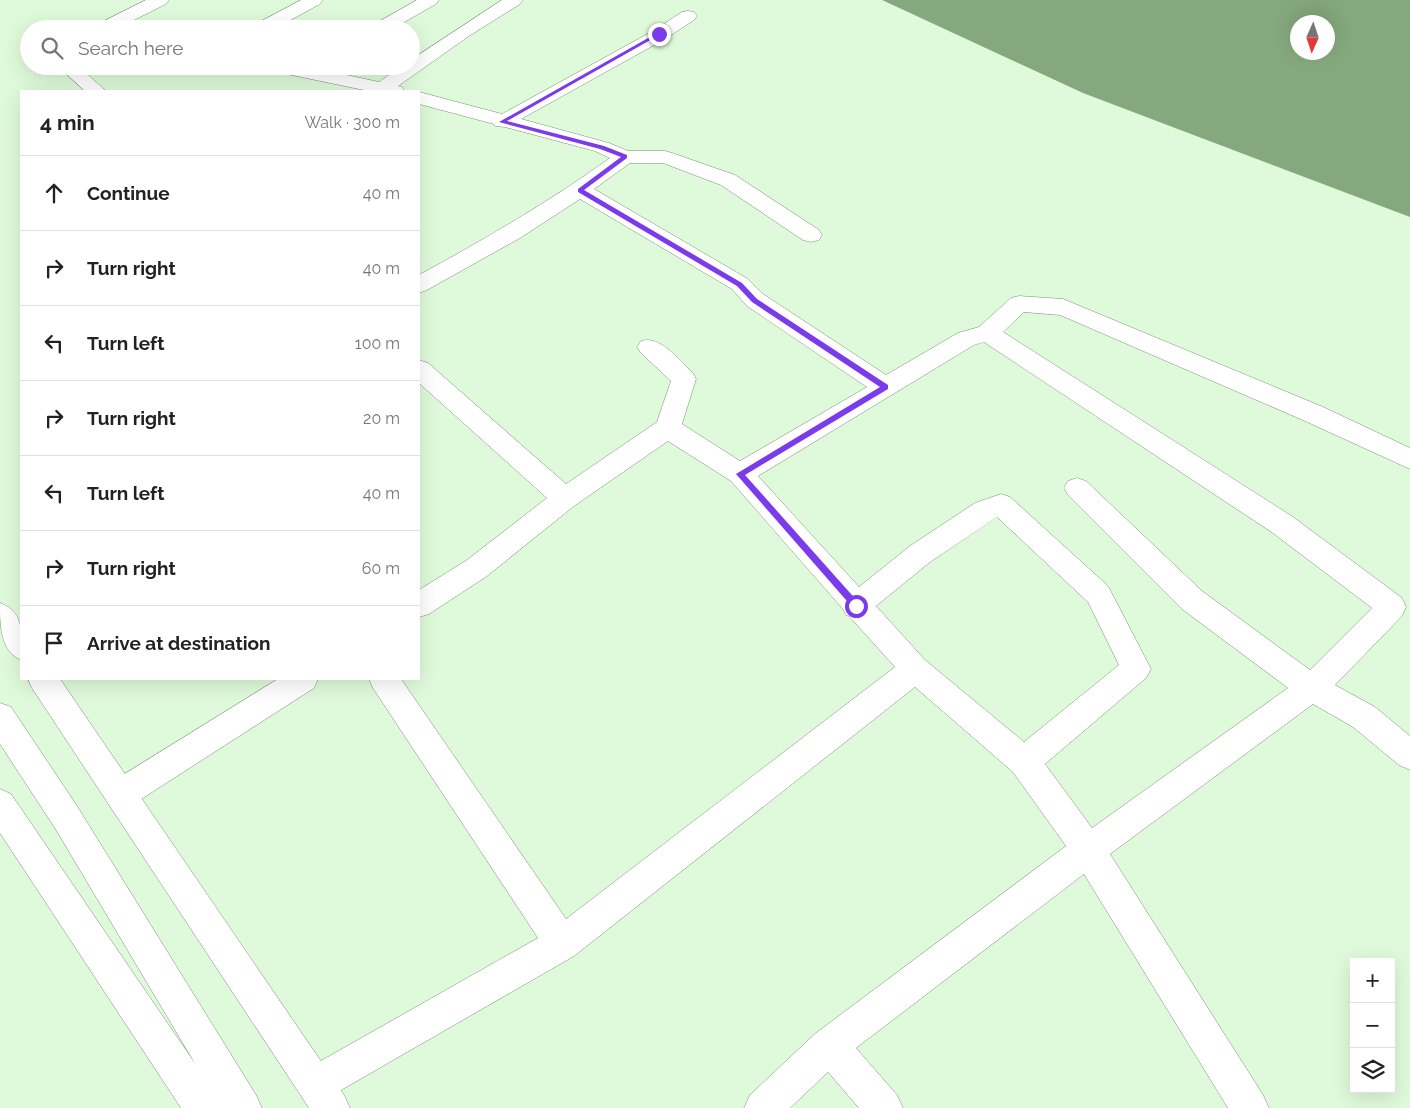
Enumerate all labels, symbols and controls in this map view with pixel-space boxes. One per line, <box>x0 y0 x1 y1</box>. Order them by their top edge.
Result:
north arrow <box>1290 15 1335 60</box>
search box <box>20 20 420 75</box>
route end <box>648 23 671 46</box>
icon: search <box>38 34 66 62</box>
text: Search here <box>78 37 184 59</box>
text: 4 min <box>40 110 95 135</box>
text: Walk · 300 m <box>304 113 400 132</box>
icon: ahead <box>40 179 68 207</box>
text: Continue <box>87 182 170 204</box>
text: 40 m <box>363 184 400 203</box>
icon: right <box>40 254 68 282</box>
text: Turn right <box>87 257 176 279</box>
text: 40 m <box>363 259 400 278</box>
icon: left <box>40 329 68 357</box>
text: Turn left <box>87 332 164 354</box>
text: 100 m <box>355 334 400 353</box>
icon: right <box>40 404 68 432</box>
text: Turn right <box>87 407 176 429</box>
text: 20 m <box>363 409 400 428</box>
icon: left <box>40 479 68 507</box>
text: Turn left <box>87 482 164 504</box>
text: 40 m <box>363 484 400 503</box>
icon: right <box>40 554 68 582</box>
text: Turn right <box>87 557 176 579</box>
text: 60 m <box>362 559 400 578</box>
route start <box>845 595 868 618</box>
icon: arrive <box>40 629 68 657</box>
text: Arrive at destination <box>87 632 271 654</box>
map controls <box>1350 958 1395 1093</box>
button: + <box>1350 958 1395 1003</box>
button: − <box>1350 1003 1395 1048</box>
button: layers <box>1350 1048 1395 1093</box>

